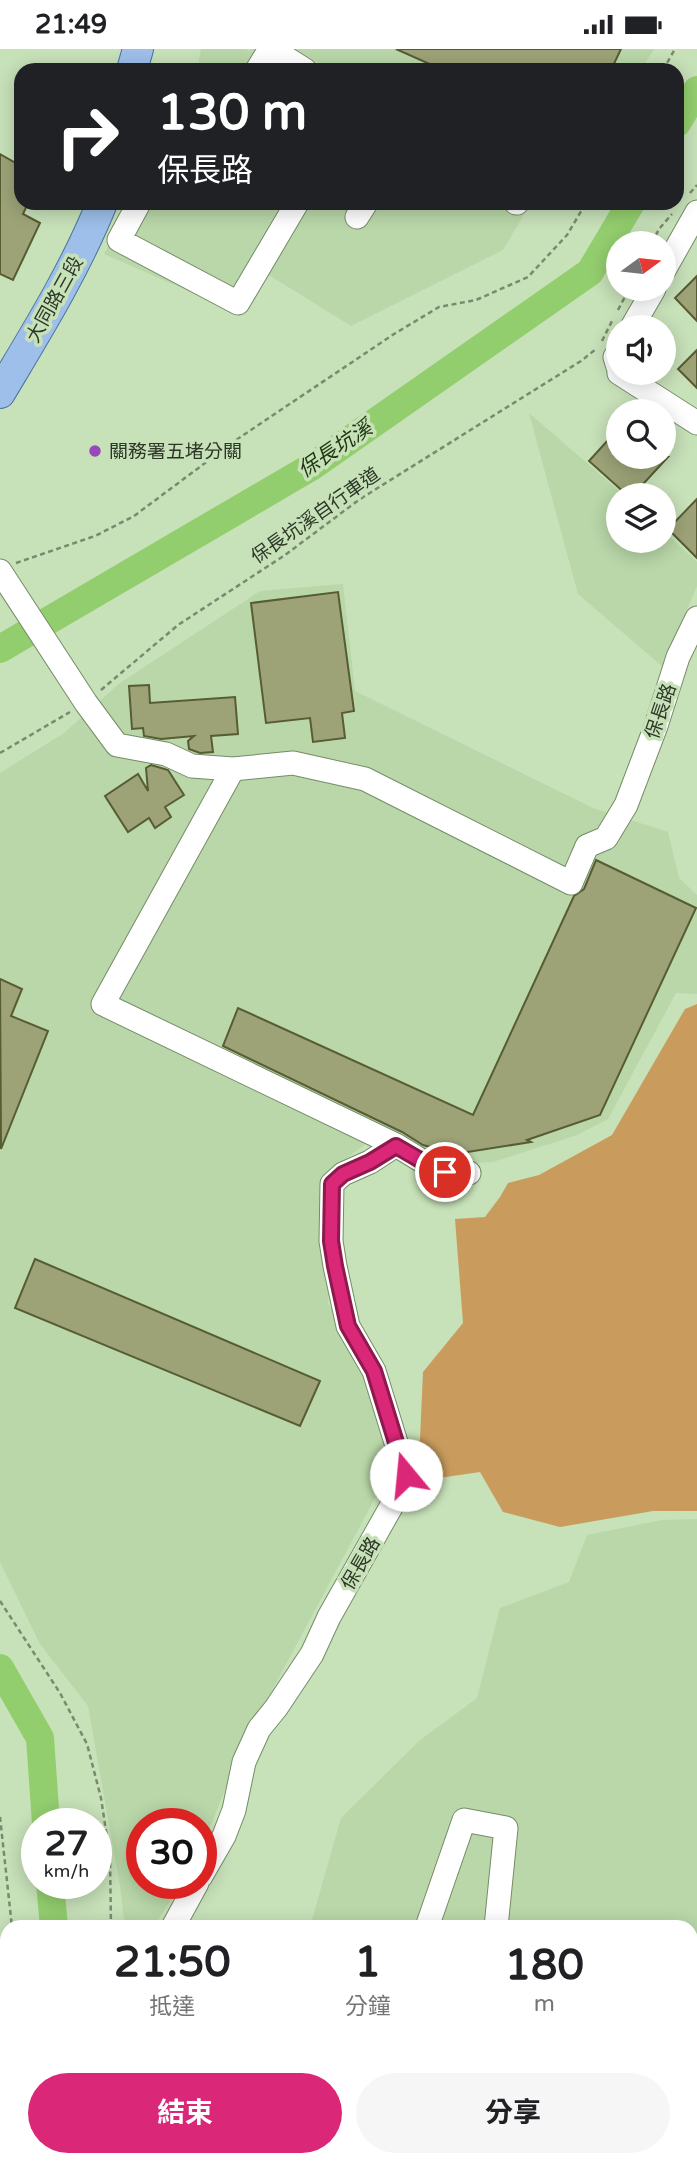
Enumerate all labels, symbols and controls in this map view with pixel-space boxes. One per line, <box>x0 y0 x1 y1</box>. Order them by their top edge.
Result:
text: 21:49 <box>35 9 107 40</box>
text: 130 m <box>157 84 307 143</box>
icon: right <box>42 91 133 182</box>
text: 保長路 <box>157 152 253 190</box>
north arrow <box>606 231 676 301</box>
map controls <box>606 231 676 553</box>
street label: 大同路三段 <box>22 253 88 346</box>
button: sound <box>606 315 676 385</box>
button: search <box>606 399 676 469</box>
water label: 保長坑溪 <box>293 414 380 483</box>
place label: 關務署五堵分關 <box>109 441 242 463</box>
marker: 關務署五堵分關 <box>87 443 103 459</box>
street label: 保長坑溪自行車道 <box>247 463 384 568</box>
button: layers <box>606 483 676 553</box>
street label: 保長路 <box>641 681 681 742</box>
pin <box>415 1142 475 1202</box>
icon: arrive <box>426 1153 464 1191</box>
position arrow <box>369 1438 443 1512</box>
street label: 保長路 <box>337 1533 385 1594</box>
speed limit sign: 30 <box>126 1808 217 1899</box>
text: 27 <box>45 1823 88 1865</box>
text: km/h <box>44 1860 89 1882</box>
text: 21:50 <box>114 1937 231 1988</box>
text: 1 <box>354 1937 381 1988</box>
text: 180 <box>505 1940 584 1991</box>
text: m <box>534 1990 555 2018</box>
text: 抵達 <box>149 1993 195 2021</box>
text: 分鐘 <box>345 1993 391 2021</box>
button: 結束 <box>28 2073 342 2153</box>
button: 分享 <box>356 2073 670 2153</box>

